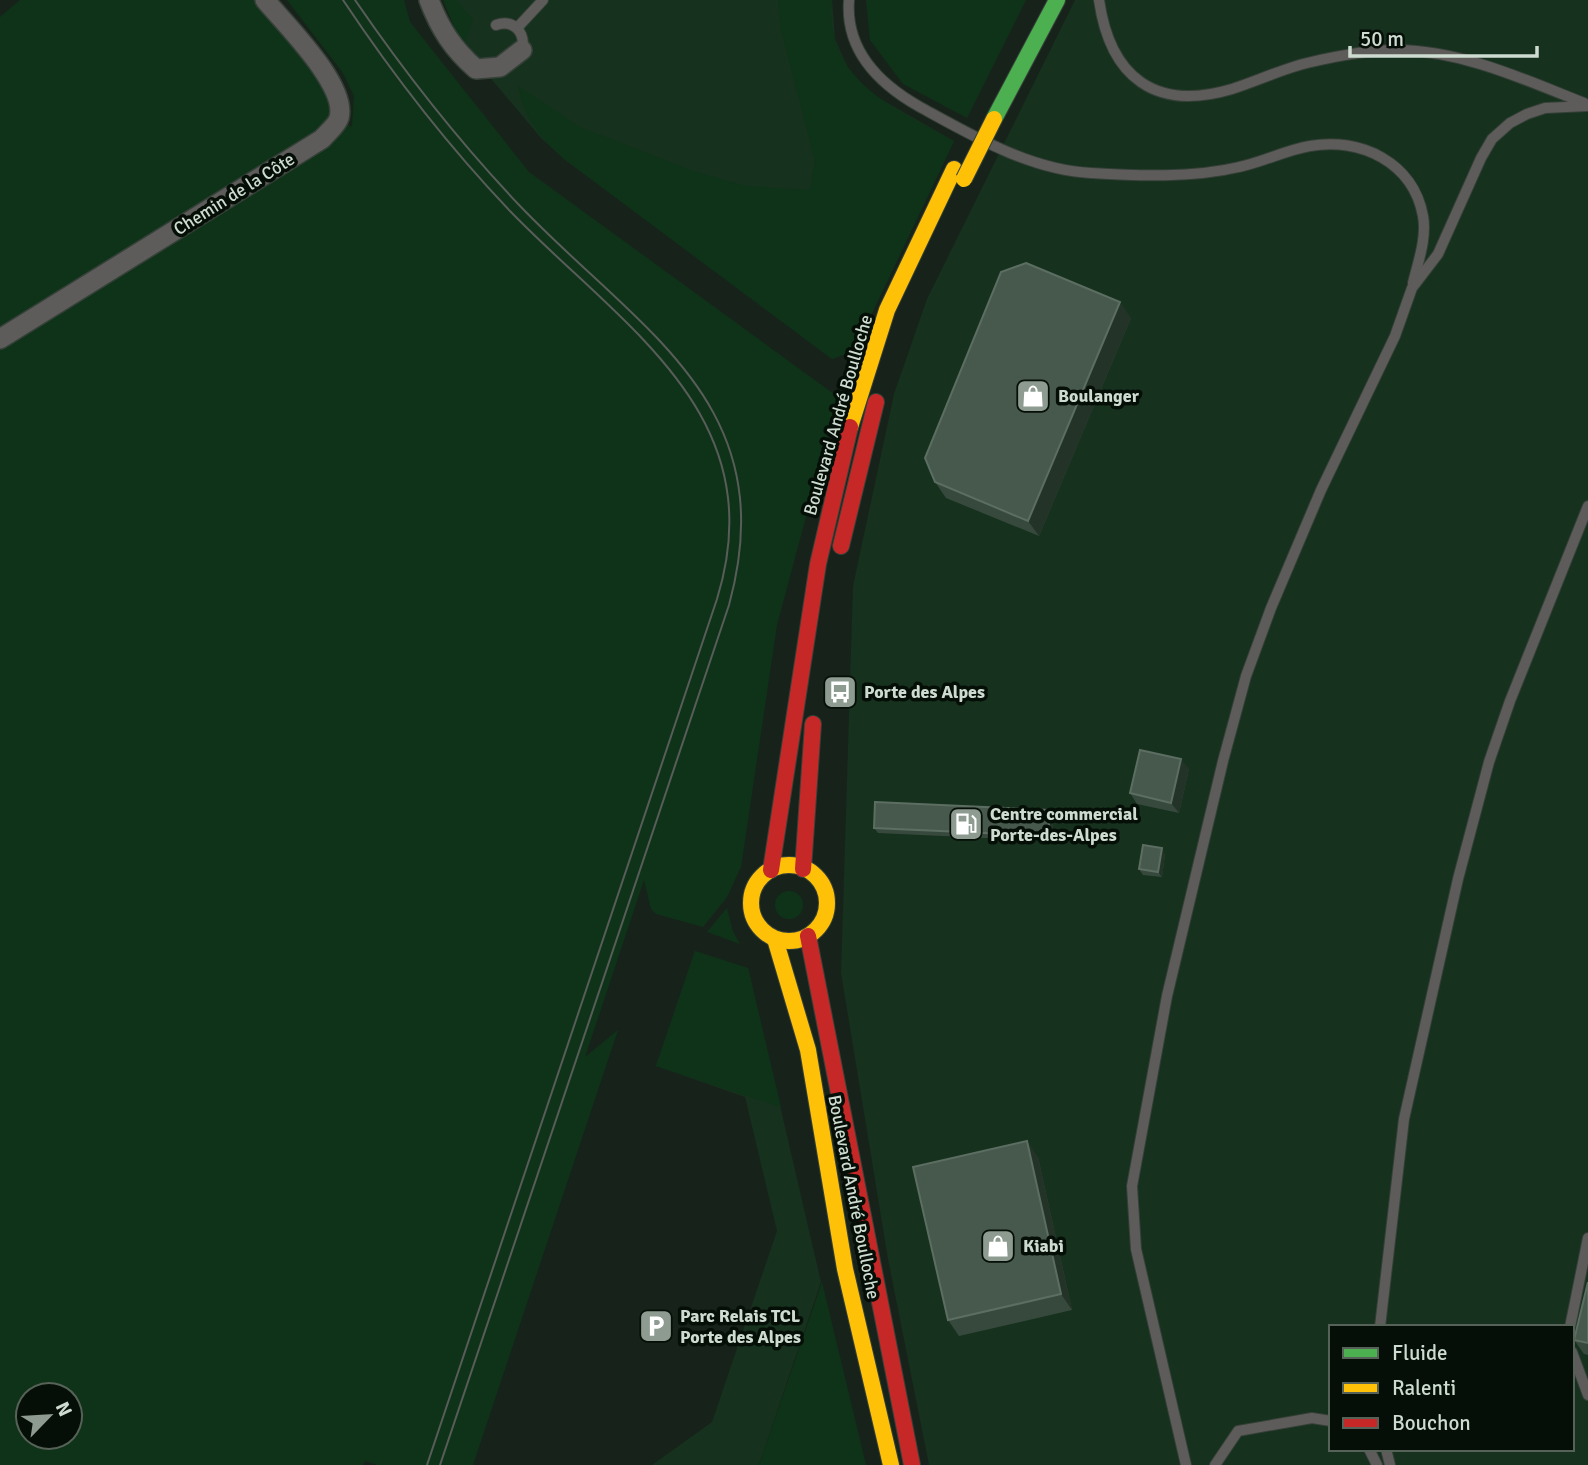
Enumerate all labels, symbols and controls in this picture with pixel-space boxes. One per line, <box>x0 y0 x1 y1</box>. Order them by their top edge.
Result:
scale bar <box>1350 14 1537 58</box>
text: 50 m <box>1360 26 1404 52</box>
street label: Chemin de la Côte <box>169 148 299 240</box>
street label: Boulevard André Boulloche <box>799 312 877 518</box>
shop icon: Boulanger <box>1014 377 1052 415</box>
place label: Boulanger <box>1058 385 1140 407</box>
bus stop icon: Porte des Alpes <box>821 673 859 711</box>
place label: Porte des Alpes <box>864 681 985 703</box>
place label: Centre commercial Porte-des-Alpes <box>990 803 1138 846</box>
fuel station icon: Centre commercial Porte-des-Alpes <box>947 805 985 843</box>
street label: Boulevard André Boulloche <box>823 1093 885 1301</box>
shop icon: Kiabi <box>979 1227 1017 1265</box>
place label: Kiabi <box>1023 1235 1064 1257</box>
place label: Parc Relais TCL Porte des Alpes <box>680 1305 801 1348</box>
parking icon: Parc Relais TCL Porte des Alpes <box>637 1307 675 1345</box>
legend <box>1329 1325 1574 1451</box>
text: Fluide <box>1392 1340 1448 1366</box>
text: Ralenti <box>1392 1375 1456 1401</box>
north arrow <box>14 1381 84 1451</box>
text: N <box>50 1398 77 1420</box>
text: Bouchon <box>1392 1410 1471 1436</box>

